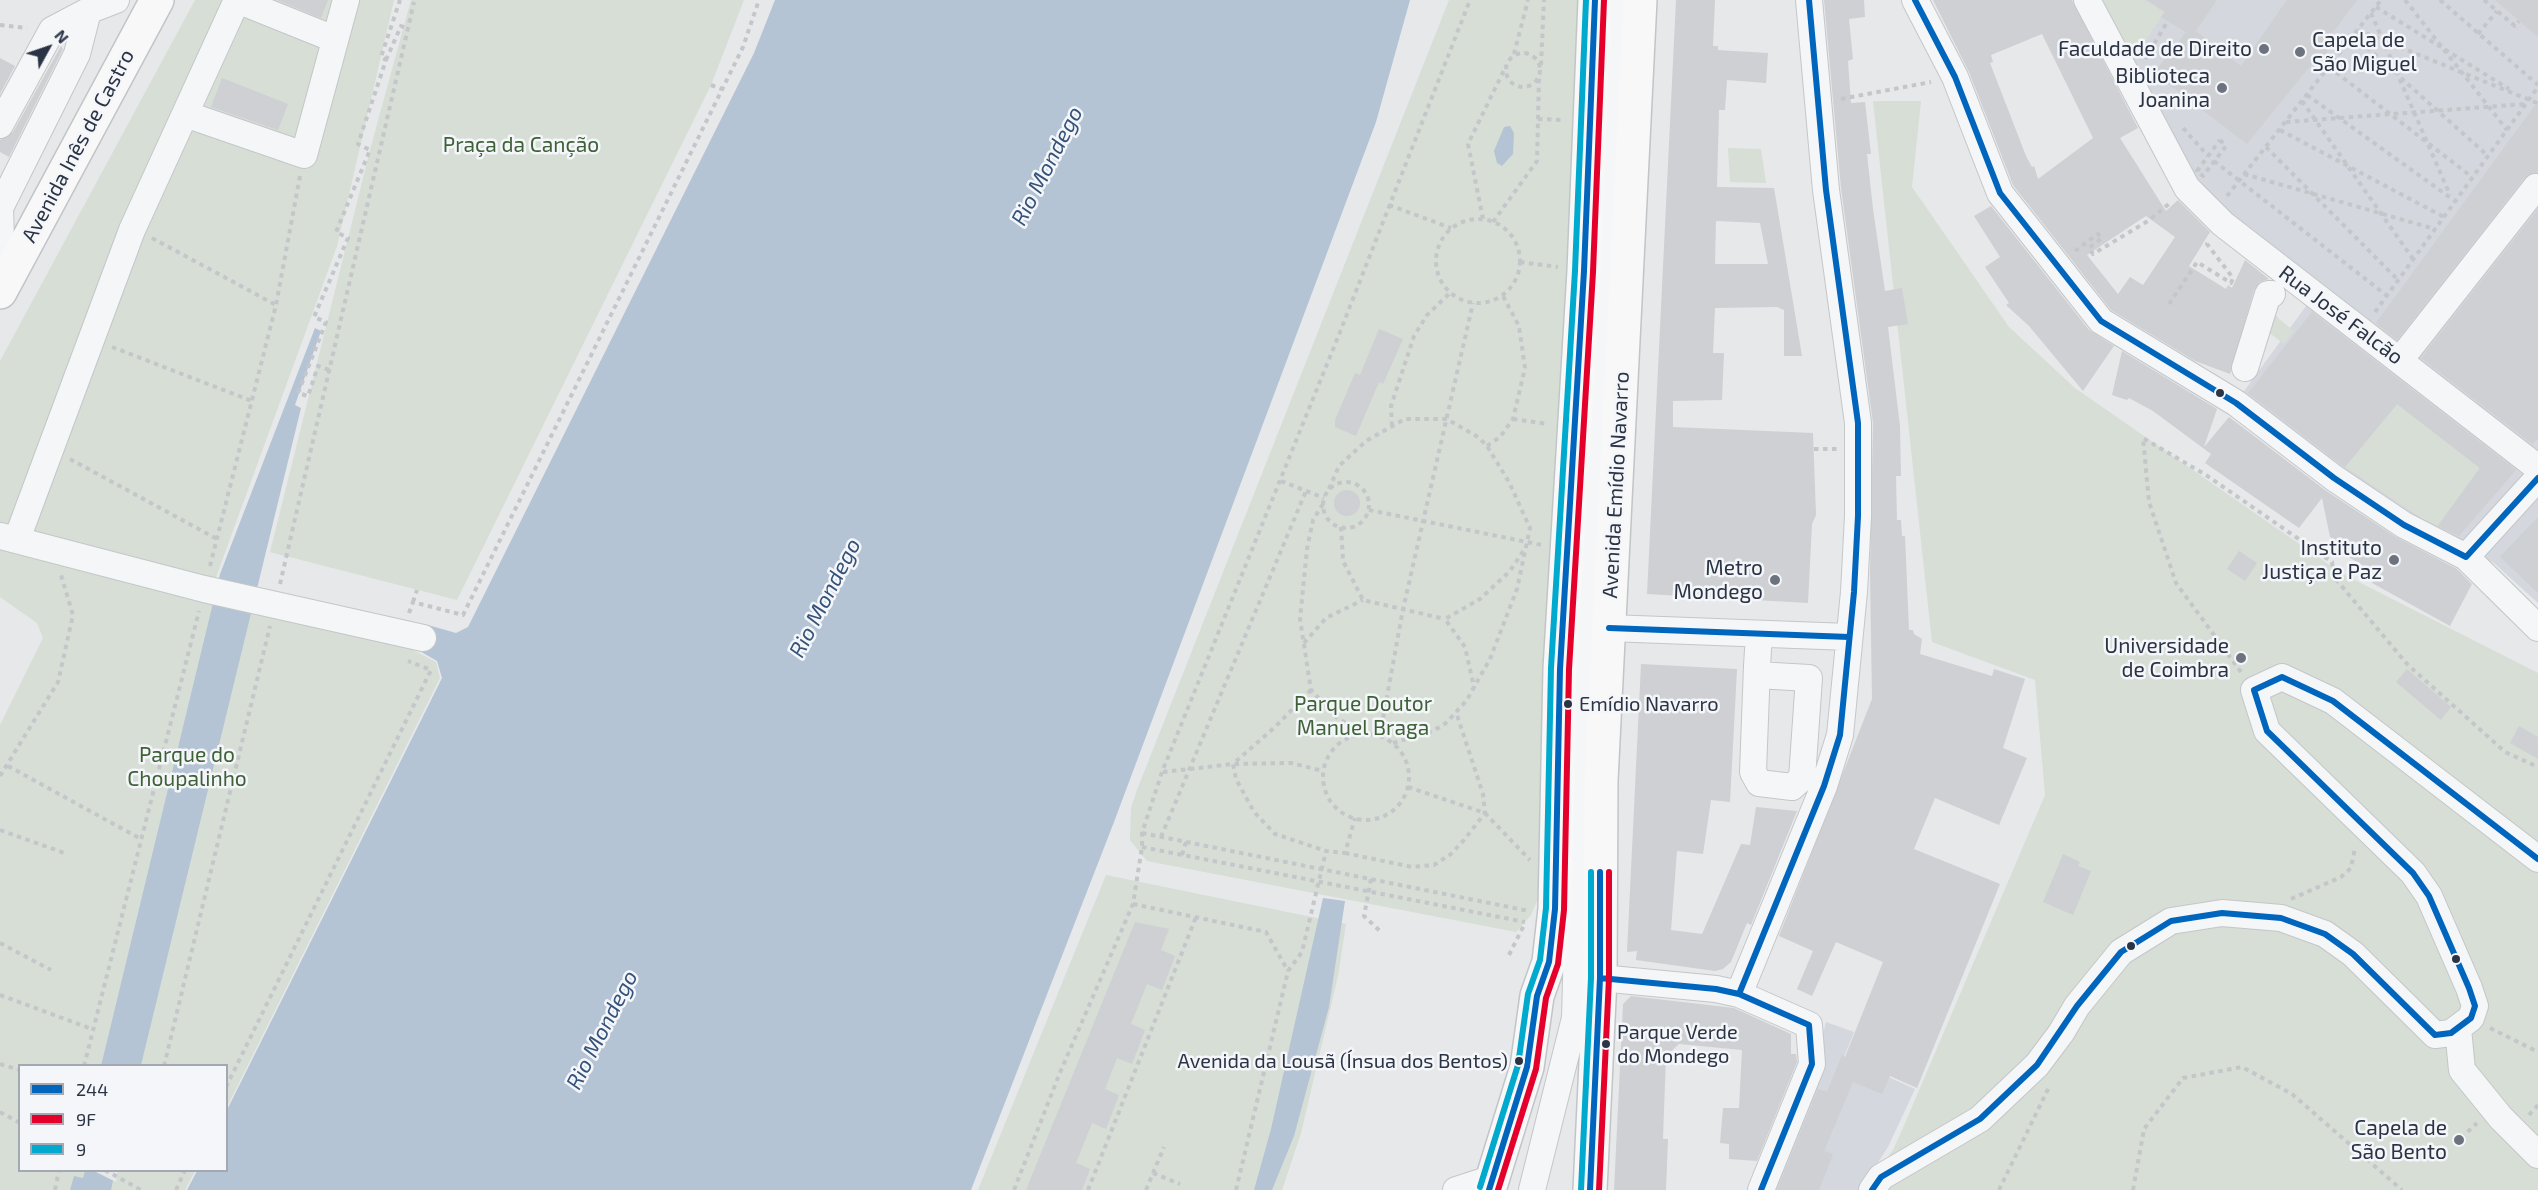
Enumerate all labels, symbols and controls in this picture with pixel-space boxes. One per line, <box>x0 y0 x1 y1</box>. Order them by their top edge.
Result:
north arrow <box>18 18 78 78</box>
text: N <box>51 26 73 47</box>
place label: Capela de São Miguel <box>2312 27 2417 77</box>
place label: Faculdade de Direito <box>2058 36 2252 62</box>
marker: Faculdade de Direito <box>2257 42 2271 56</box>
street label: Avenida Inês de Castro <box>16 45 140 247</box>
marker: Capela de São Miguel <box>2293 45 2307 59</box>
place label: Biblioteca Joanina <box>2115 63 2210 113</box>
marker: Biblioteca Joanina <box>2215 81 2229 95</box>
water label: Rio Mondego <box>1006 102 1088 230</box>
park label: Praça da Canção <box>443 132 599 158</box>
street label: Rua José Falcão <box>2274 260 2408 370</box>
street label: Avenida Emídio Navarro <box>1597 371 1635 599</box>
unlabelled marker <box>2214 387 2226 399</box>
water label: Rio Mondego <box>784 534 866 662</box>
place label: Instituto Justiça e Paz <box>2262 535 2382 585</box>
marker: Instituto Justiça e Paz <box>2387 553 2401 567</box>
place label: Metro Mondego <box>1674 555 1763 605</box>
marker: Metro Mondego <box>1768 573 1782 587</box>
place label: Universidade de Coimbra <box>2104 633 2229 683</box>
marker: Universidade de Coimbra <box>2234 651 2248 665</box>
park label: Parque Doutor Manuel Braga <box>1294 691 1432 741</box>
place label: Emídio Navarro <box>1579 692 1719 716</box>
marker: Emídio Navarro <box>1562 698 1574 710</box>
park label: Parque do Choupalinho <box>127 742 247 792</box>
unlabelled marker <box>2125 940 2137 952</box>
unlabelled marker <box>2450 953 2462 965</box>
water label: Rio Mondego <box>561 966 643 1094</box>
place label: Parque Verde do Mondego <box>1617 1020 1738 1067</box>
marker: Parque Verde do Mondego <box>1600 1038 1612 1050</box>
place label: Avenida da Lousã (Ínsua dos Bentos) <box>1178 1049 1508 1073</box>
marker: Avenida da Lousã (Ínsua dos Bentos) <box>1513 1055 1525 1067</box>
legend <box>18 1064 228 1172</box>
text: 244 <box>76 1078 108 1100</box>
text: 9F <box>76 1108 96 1130</box>
place label: Capela de São Bento <box>2351 1115 2447 1165</box>
marker: Capela de São Bento <box>2452 1133 2466 1147</box>
text: 9 <box>76 1138 86 1160</box>

